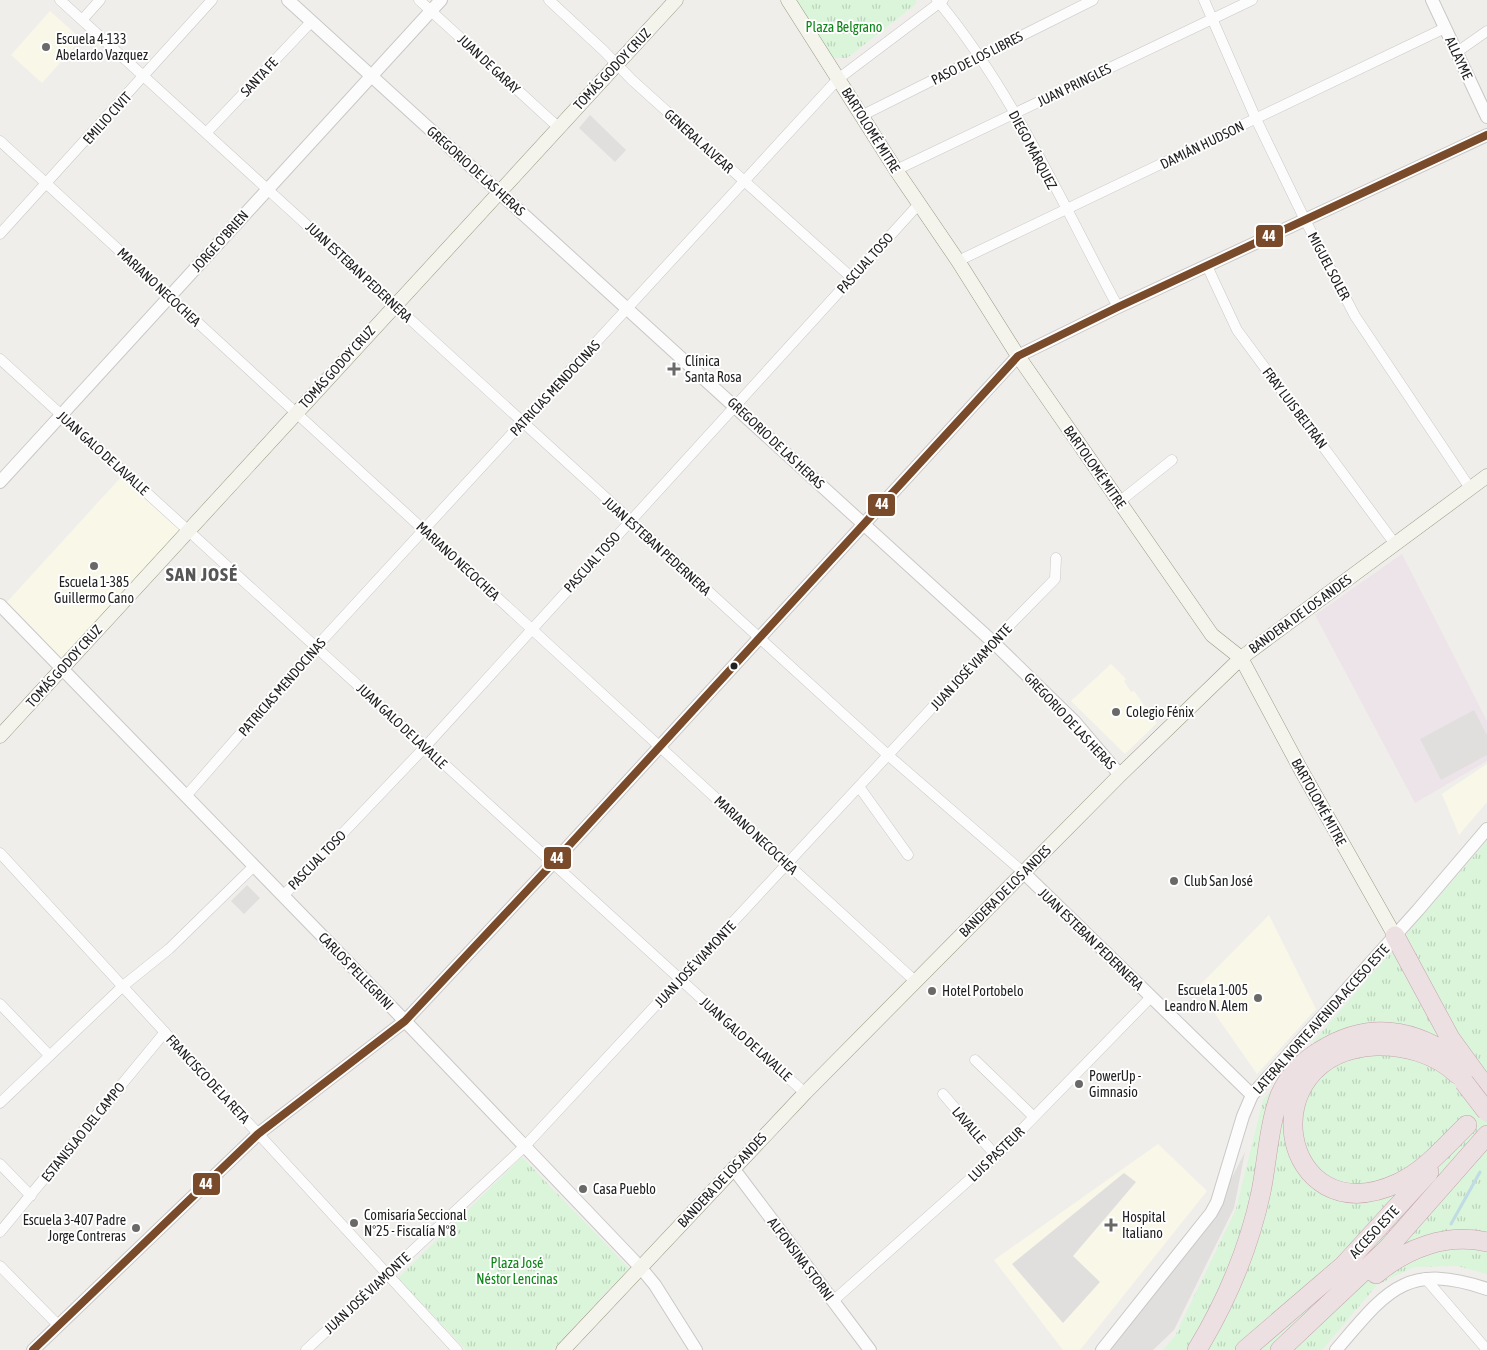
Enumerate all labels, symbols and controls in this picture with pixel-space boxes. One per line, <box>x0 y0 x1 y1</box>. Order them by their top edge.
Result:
park label: Plaza Belgrano <box>806 19 882 35</box>
street label: TOMÁS GODOY CRUZ <box>570 25 654 113</box>
street label: PASO DE LOS LIBRES <box>929 28 1025 88</box>
place label: Escuela 4-133 Abelardo Vazquez <box>56 31 148 63</box>
street label: JUAN DE GARAY <box>455 31 524 97</box>
street label: ALLAYME <box>1442 34 1476 82</box>
marker: Escuela 4-133 Abelardo Vazquez <box>40 41 52 53</box>
street label: SANTA FE <box>237 54 281 100</box>
street label: JUAN PRINGLES <box>1034 60 1114 110</box>
street label: BARTOLOMÉ MITRE <box>838 85 904 175</box>
street label: EMILIO CIVIT <box>79 89 135 147</box>
street label: GENERAL ALVEAR <box>661 106 737 176</box>
street label: DIEGO MÁRQUEZ <box>1006 108 1060 192</box>
street label: DAMIÁN HUDSON <box>1157 118 1247 172</box>
street label: GREGORIO DE LAS HERAS <box>424 123 528 219</box>
street label: JORGE O'BRIEN <box>188 207 252 275</box>
street label: JUAN ESTEBAN PEDERNERA <box>303 219 415 325</box>
line badge: 44 <box>1255 224 1284 248</box>
text: 44 <box>1261 228 1276 244</box>
street label: PASCUAL TOSO <box>834 229 896 297</box>
street label: MIGUEL SOLER <box>1304 229 1354 303</box>
street label: MARIANO NECOCHEA <box>114 244 204 330</box>
street label: TOMÁS GODOY CRUZ <box>296 323 378 411</box>
street label: PATRICIAS MENDOCINAS <box>507 337 603 439</box>
place label: Clínica Santa Rosa <box>685 353 742 385</box>
marker: Clínica Santa Rosa <box>667 362 681 376</box>
street label: FRAY LUIS BELTRÁN <box>1259 364 1331 452</box>
street label: GREGORIO DE LAS HERAS <box>724 394 828 492</box>
street label: JUAN GALO DE LAVALLE <box>54 408 152 498</box>
street label: BARTOLOMÉ MITRE <box>1061 423 1129 511</box>
line badge: 44 <box>867 493 896 517</box>
street label: JUAN ESTEBAN PEDERNERA <box>600 494 714 599</box>
text: 44 <box>874 496 889 512</box>
street label: MARIANO NECOCHEA <box>413 518 503 604</box>
street label: PASCUAL TOSO <box>561 528 623 596</box>
marker: Escuela 1-385 Guillermo Cano <box>88 560 100 572</box>
district label: SAN JOSÉ <box>166 563 238 585</box>
street label: BANDERA DE LOS ANDES <box>1246 571 1355 657</box>
place label: Escuela 1-385 Guillermo Cano <box>54 574 134 606</box>
street label: JUAN JOSÉ VIAMONTE <box>927 621 1015 713</box>
street label: TOMÁS GODOY CRUZ <box>23 622 105 710</box>
street label: PATRICIAS MENDOCINAS <box>235 635 329 739</box>
unlabelled marker <box>729 661 739 671</box>
street label: GREGORIO DE LAS HERAS <box>1021 669 1119 773</box>
street label: JUAN GALO DE LAVALLE <box>354 680 450 772</box>
place label: Colegio Fénix <box>1126 704 1194 720</box>
marker: Colegio Fénix <box>1110 706 1122 718</box>
street label: BARTOLOMÉ MITRE <box>1288 756 1350 848</box>
street label: MARIANO NECOCHEA <box>711 792 801 878</box>
street label: PASCUAL TOSO <box>285 827 349 893</box>
street label: BANDERA DE LOS ANDES <box>956 842 1054 940</box>
line badge: 44 <box>543 846 572 870</box>
text: 44 <box>549 850 564 866</box>
place label: Club San José <box>1184 873 1253 889</box>
marker: Club San José <box>1168 875 1180 887</box>
street label: JUAN ESTEBAN PEDERNERA <box>1035 885 1147 993</box>
street label: JUAN JOSÉ VIAMONTE <box>651 918 739 1010</box>
street label: CARLOS PELLEGRINI <box>315 929 397 1013</box>
street label: LATERAL NORTE AVENIDA ACCESO ESTE <box>1250 941 1392 1097</box>
place label: Escuela 1-005 Leandro N. Alem <box>1164 982 1248 1014</box>
place label: Hotel Portobelo <box>942 983 1024 999</box>
marker: Hotel Portobelo <box>926 985 938 997</box>
marker: Escuela 1-005 Leandro N. Alem <box>1252 992 1264 1004</box>
street label: JUAN GALO DE LAVALLE <box>697 994 795 1084</box>
street label: FRANCISCO DE LA RETA <box>163 1032 253 1127</box>
place label: PowerUp - Gimnasio <box>1089 1068 1142 1100</box>
marker: PowerUp - Gimnasio <box>1073 1078 1085 1090</box>
street label: ESTANISLAO DEL CAMPO <box>38 1079 128 1185</box>
street label: LAVALLE <box>949 1104 989 1146</box>
street label: LUIS PASTEUR <box>965 1123 1027 1185</box>
street label: BANDERA DE LOS ANDES <box>674 1129 770 1230</box>
line badge: 44 <box>192 1172 221 1196</box>
text: 44 <box>198 1176 213 1192</box>
place label: Casa Pueblo <box>593 1181 656 1197</box>
marker: Casa Pueblo <box>577 1183 589 1195</box>
street label: ACCESO ESTE <box>1346 1203 1402 1261</box>
place label: Comisaría Seccional N°25 - Fiscalía N°8 <box>364 1207 467 1239</box>
place label: Hospital Italiano <box>1122 1209 1166 1241</box>
place label: Escuela 3-407 Padre Jorge Contreras <box>23 1212 126 1244</box>
street label: ALFONSINA STORNI <box>765 1214 837 1304</box>
marker: Comisaría Seccional N°25 - Fiscalía N°8 <box>348 1217 360 1229</box>
marker: Hospital Italiano <box>1104 1218 1118 1232</box>
marker: Escuela 3-407 Padre Jorge Contreras <box>130 1222 142 1234</box>
street label: JUAN JOSÉ VIAMONTE <box>321 1249 413 1337</box>
park label: Plaza José Néstor Lencinas <box>476 1255 558 1287</box>

